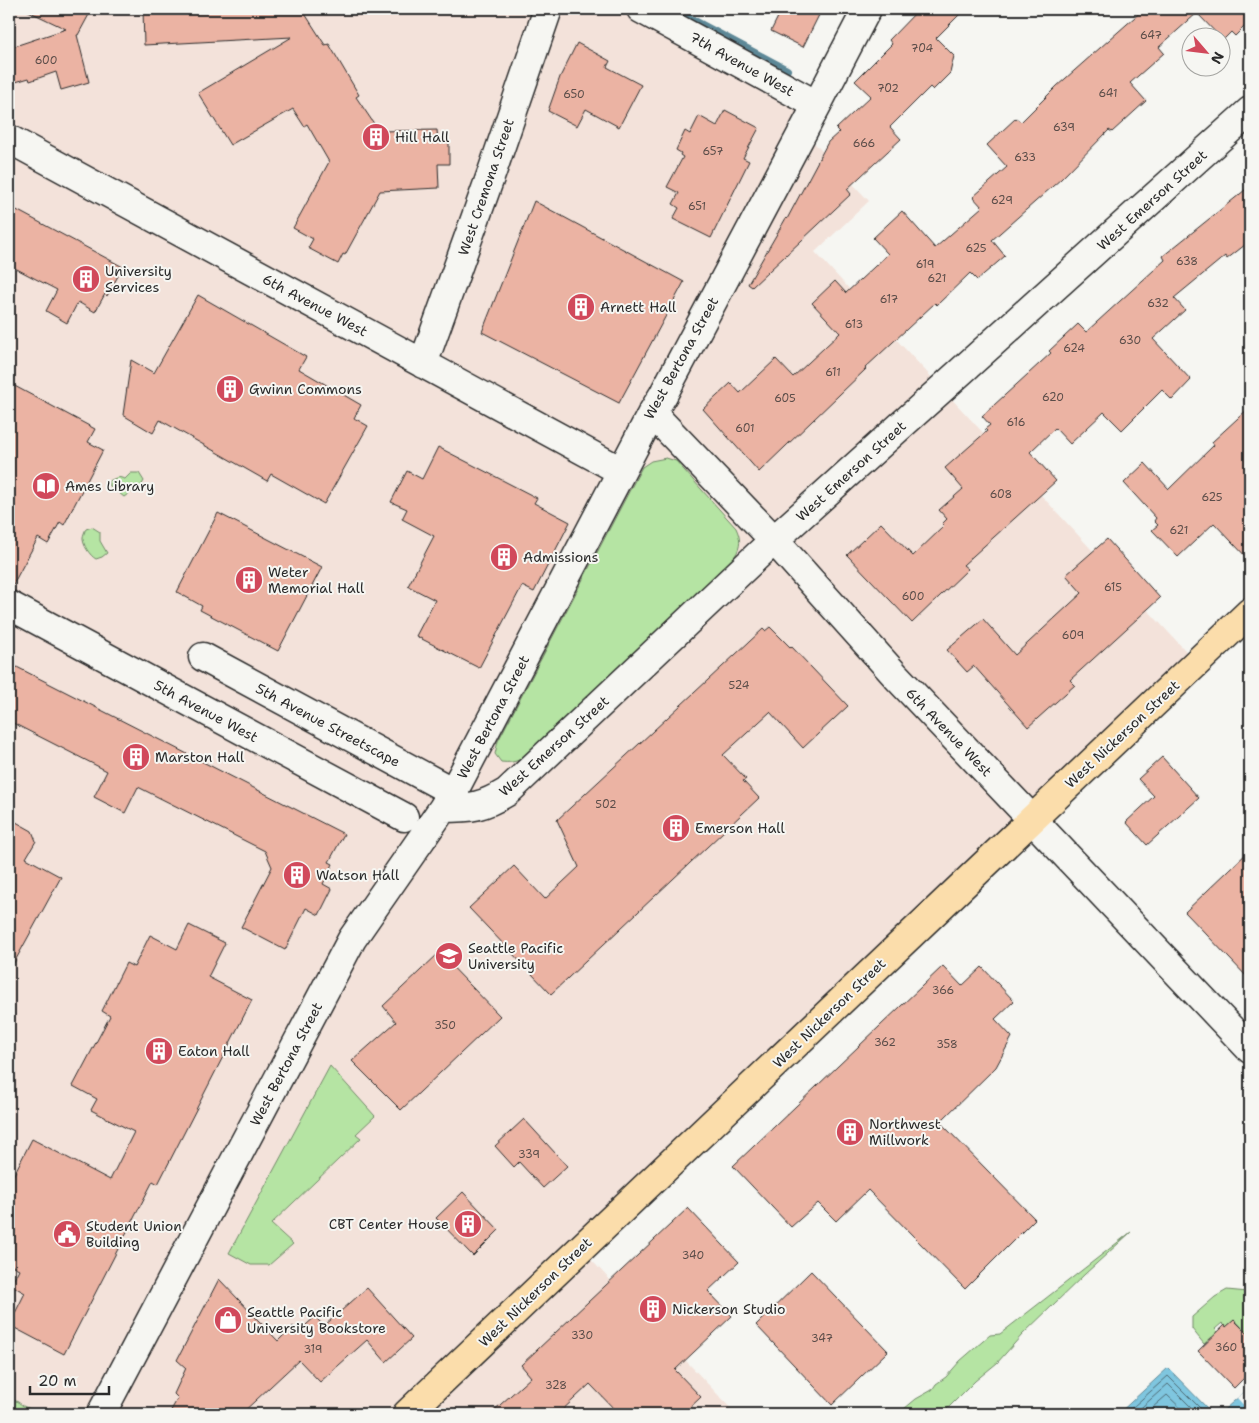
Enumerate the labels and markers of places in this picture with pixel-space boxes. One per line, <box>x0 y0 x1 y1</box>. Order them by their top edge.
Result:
building icon: Hill Hall <box>361 122 391 152</box>
place label: Hill Hall <box>395 128 450 146</box>
place label: University Services <box>105 262 172 296</box>
building icon: University Services <box>71 264 101 294</box>
building icon: Arnett Hall <box>566 292 596 322</box>
place label: Arnett Hall <box>600 298 677 316</box>
building icon: Gwinn Commons <box>215 374 245 404</box>
place label: Gwinn Commons <box>249 380 362 398</box>
library icon: Ames Library <box>31 471 61 501</box>
place label: Ames Library <box>65 477 154 495</box>
building icon: Admissions <box>489 542 519 572</box>
place label: Admissions <box>523 548 599 566</box>
place label: Weter Memorial Hall <box>268 563 365 597</box>
building icon: Weter Memorial Hall <box>234 565 264 595</box>
building icon: Marston Hall <box>121 742 151 772</box>
place label: Marston Hall <box>155 748 245 766</box>
building icon: Emerson Hall <box>661 813 691 843</box>
place label: Emerson Hall <box>695 819 786 837</box>
building icon: Watson Hall <box>282 860 312 890</box>
place label: Watson Hall <box>316 866 400 884</box>
place label: Seattle Pacific University <box>468 939 563 973</box>
school or university icon: Seattle Pacific University <box>434 941 464 971</box>
building icon: Eaton Hall <box>144 1036 174 1066</box>
place label: Eaton Hall <box>178 1042 250 1060</box>
place label: Northwest Millwork <box>869 1115 941 1149</box>
building icon: Northwest Millwork <box>835 1117 865 1147</box>
building icon: CBT Center House <box>453 1209 483 1239</box>
place label: CBT Center House <box>329 1215 449 1233</box>
place label: Student Union Building <box>86 1217 182 1251</box>
public building icon: Student Union Building <box>52 1219 82 1249</box>
building icon: Nickerson Studio <box>638 1294 668 1324</box>
place label: Nickerson Studio <box>672 1300 786 1318</box>
place label: Seattle Pacific University Bookstore <box>247 1303 386 1337</box>
shop icon: Seattle Pacific University Bookstore <box>213 1305 243 1335</box>

